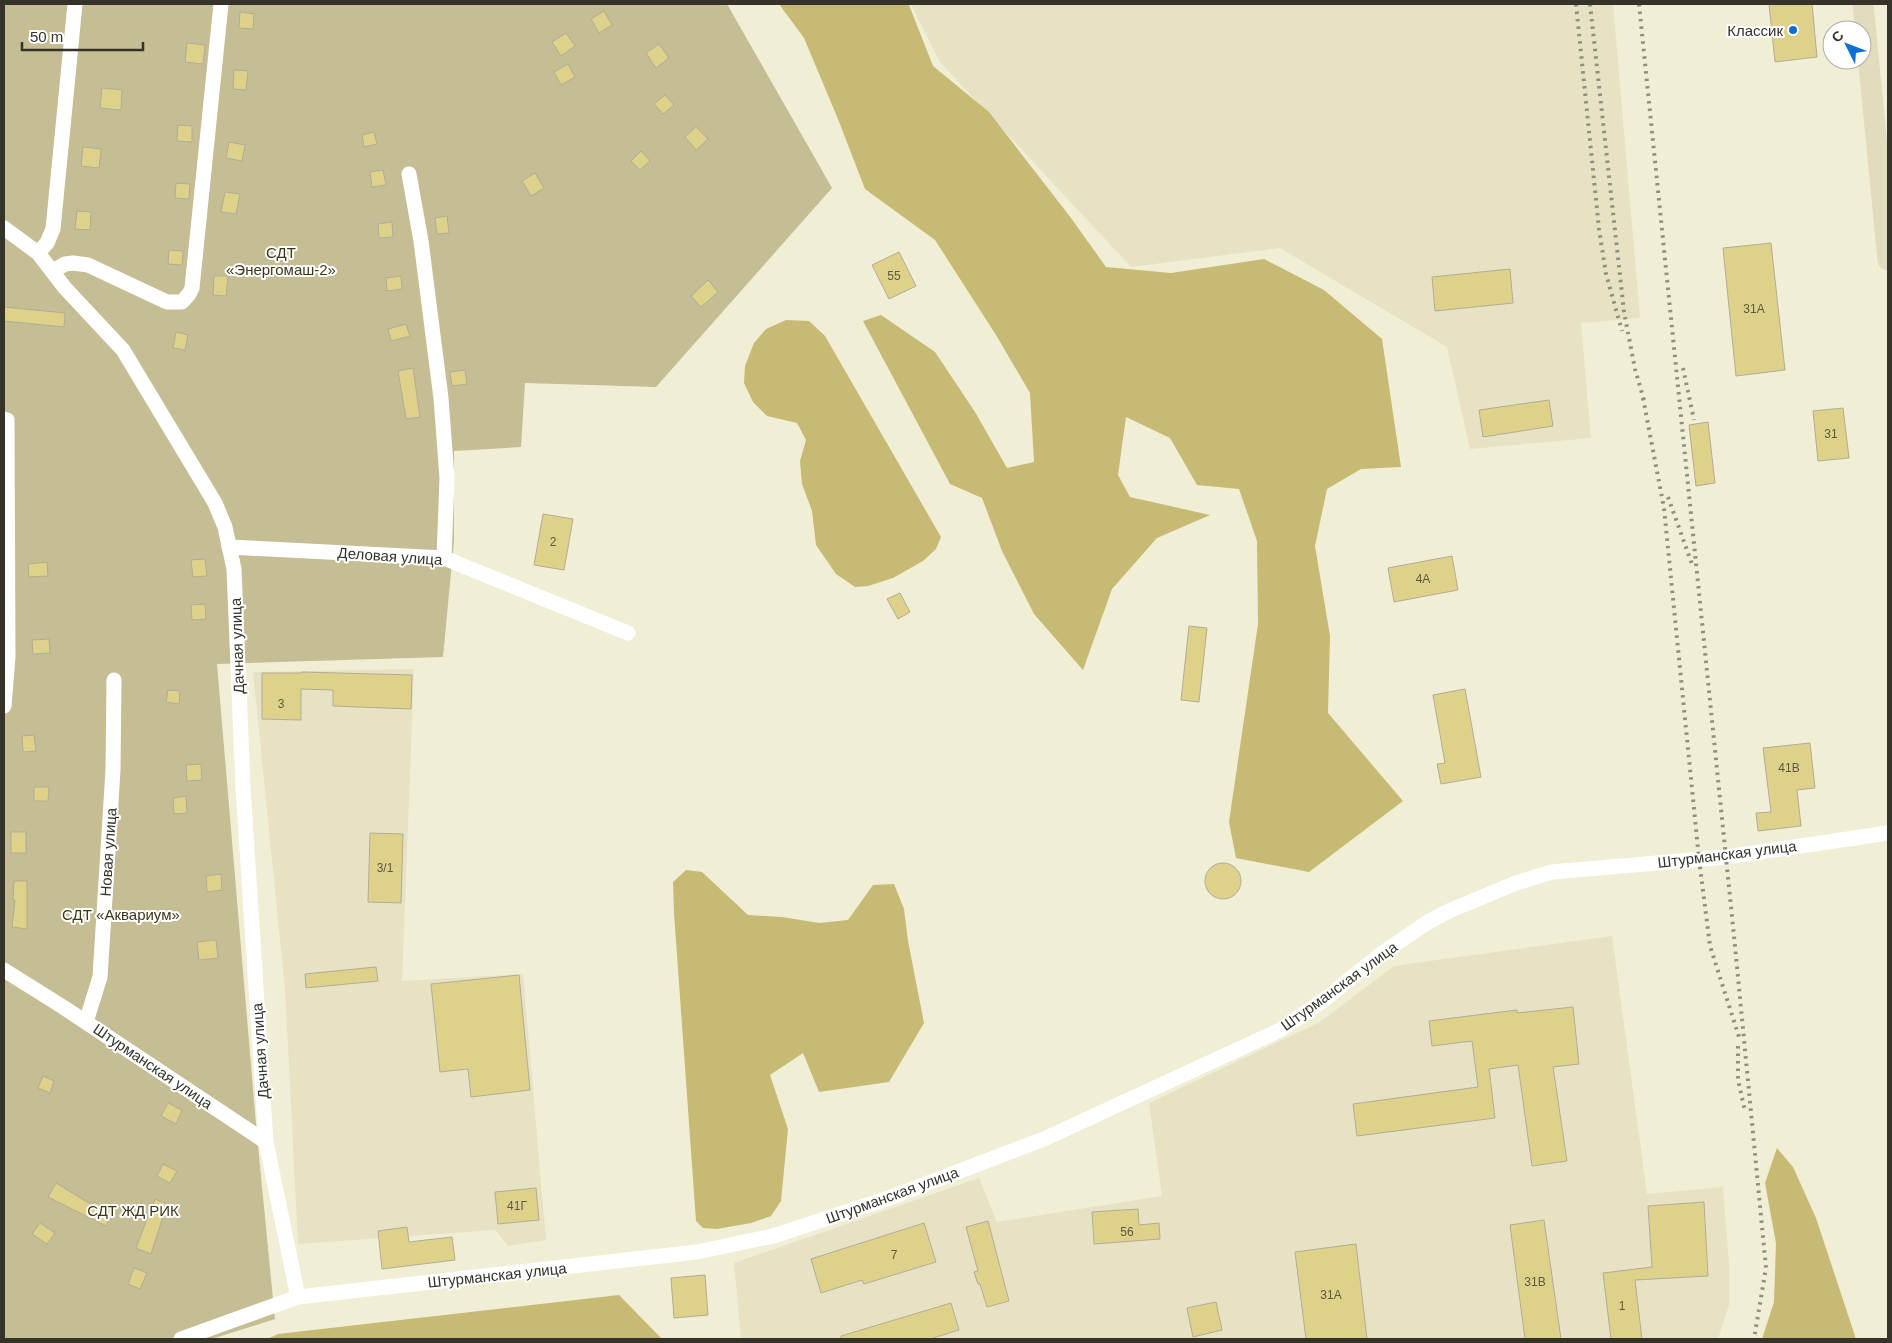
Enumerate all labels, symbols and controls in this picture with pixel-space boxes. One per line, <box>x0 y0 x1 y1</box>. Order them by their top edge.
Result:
scale bar <box>22 20 144 52</box>
north arrow <box>1822 20 1872 70</box>
place label: Классик <box>1727 22 1783 39</box>
marker: Классик <box>1787 24 1799 36</box>
text: С <box>1828 27 1847 45</box>
text: 50 m <box>30 28 63 45</box>
park label: СДТ «Энергомаш-2» <box>226 244 336 278</box>
house number: 55 <box>887 269 901 283</box>
house number: 31А <box>1743 302 1765 316</box>
house number: 31 <box>1824 427 1838 441</box>
house number: 2 <box>550 535 557 549</box>
street label: Деловая улица <box>337 544 444 568</box>
house number: 4А <box>1416 572 1430 586</box>
street label: Дачная улица <box>227 597 247 694</box>
house number: 3 <box>278 697 285 711</box>
house number: 41В <box>1778 761 1800 775</box>
street label: Новая улица <box>96 806 120 897</box>
street label: Штурманская улица <box>1657 837 1798 871</box>
house number: 3/1 <box>377 861 394 875</box>
park label: СДТ «Аквариум» <box>62 906 180 923</box>
street label: Штурманская улица <box>1278 938 1401 1034</box>
street label: Дачная улица <box>248 1002 272 1100</box>
street label: Штурманская улица <box>90 1020 216 1112</box>
street label: Штурманская улица <box>823 1163 961 1227</box>
house number: 41Г <box>507 1199 527 1213</box>
park label: СДТ ЖД РИК <box>87 1202 179 1219</box>
house number: 56 <box>1120 1225 1134 1239</box>
house number: 7 <box>891 1248 898 1262</box>
street label: Штурманская улица <box>427 1259 568 1291</box>
house number: 31В <box>1524 1275 1546 1289</box>
house number: 31А <box>1320 1288 1342 1302</box>
house number: 1 <box>1619 1299 1626 1313</box>

